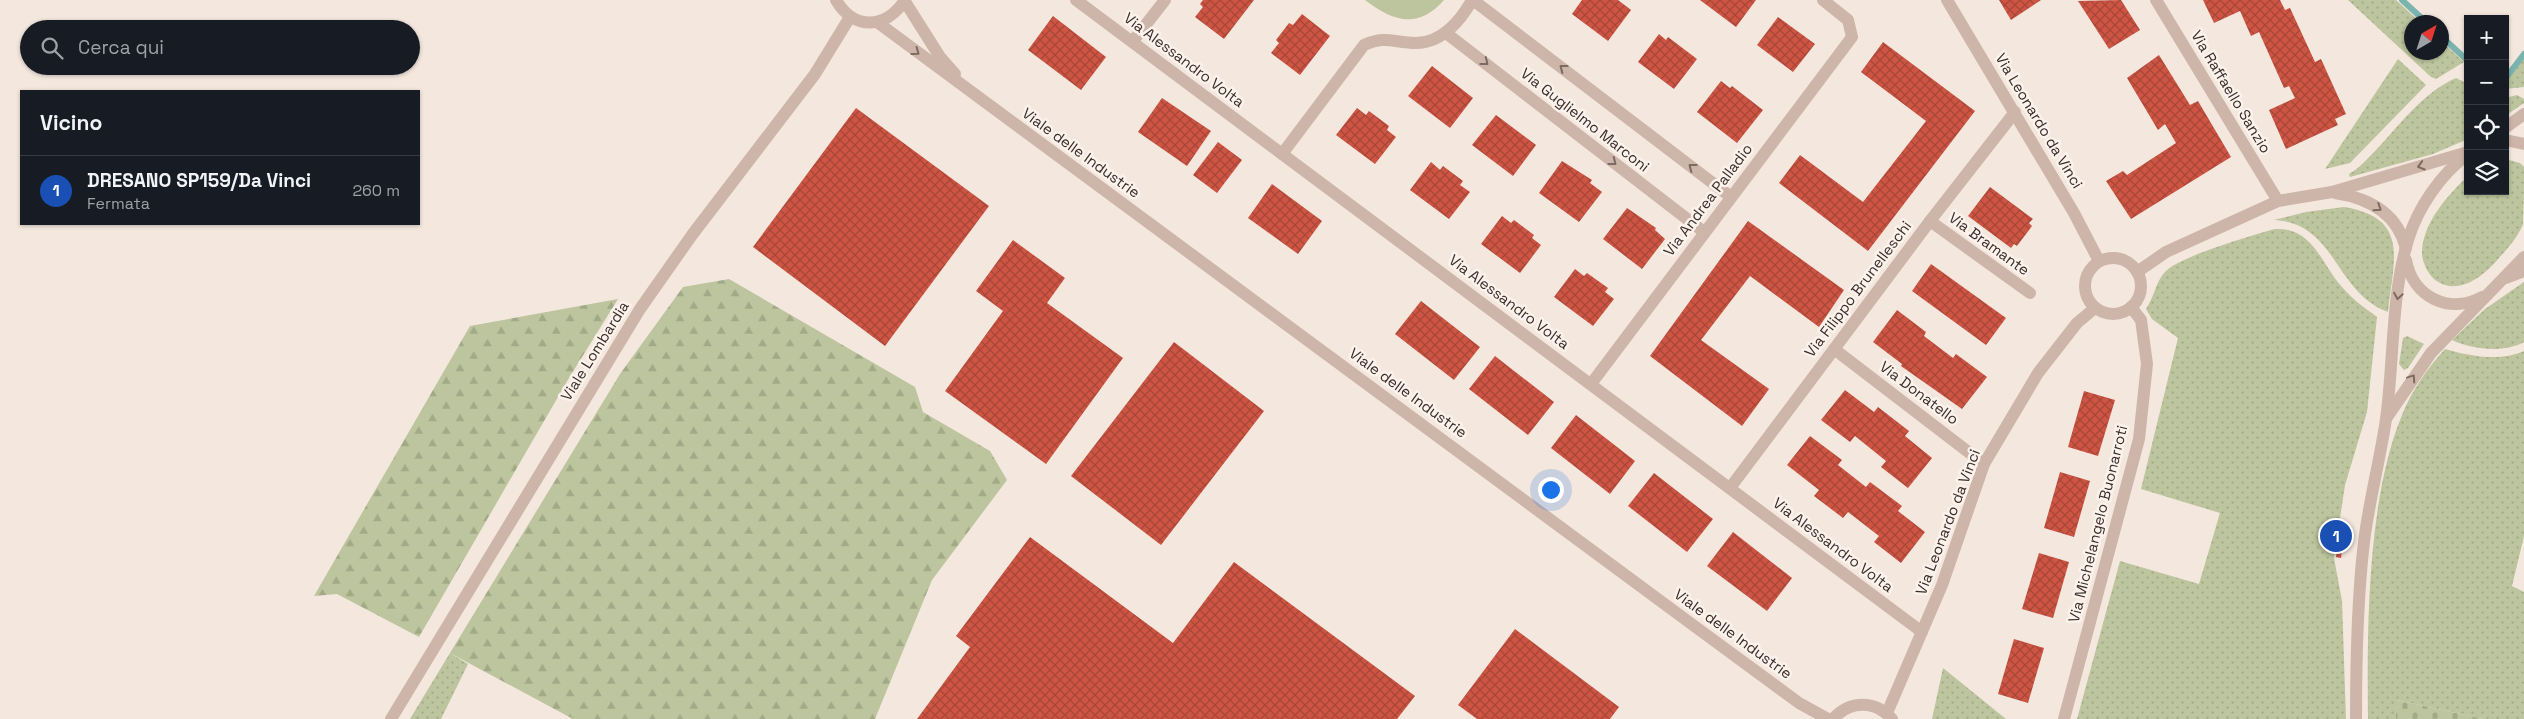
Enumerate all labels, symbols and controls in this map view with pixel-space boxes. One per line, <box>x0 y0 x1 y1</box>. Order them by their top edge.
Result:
street label: Via Alessandro Volta <box>1120 8 1249 111</box>
north arrow <box>2404 15 2449 60</box>
map controls <box>2464 15 2509 195</box>
button: + <box>2464 15 2509 60</box>
search box <box>20 20 420 75</box>
street label: Via Raffaello Sanzio <box>2187 27 2276 157</box>
icon: search <box>38 34 66 62</box>
text: Cerca qui <box>78 35 164 60</box>
one-way arrow <box>910 46 919 55</box>
street label: Via Leonardo da Vinci <box>1992 50 2087 192</box>
one-way arrow <box>1479 57 1488 65</box>
button: − <box>2464 60 2509 105</box>
street label: Via Guglielmo Marconi <box>1517 63 1653 176</box>
one-way arrow <box>1560 66 1569 74</box>
street label: Viale delle Industrie <box>1019 103 1144 202</box>
button: locate <box>2464 105 2509 150</box>
text: Vicino <box>40 109 102 136</box>
street label: Via Andrea Palladio <box>1659 140 1756 260</box>
button: layers <box>2464 150 2509 195</box>
one-way arrow <box>1607 156 1617 165</box>
one-way arrow <box>2417 160 2425 171</box>
one-way arrow <box>1688 164 1698 173</box>
text: DRESANO SP159/Da Vinci <box>87 168 311 193</box>
text: 1 <box>52 180 60 201</box>
text: 260 m <box>352 180 400 201</box>
text: Fermata <box>87 193 150 214</box>
one-way arrow <box>2373 201 2382 211</box>
street label: Via Bramante <box>1945 208 2034 279</box>
street label: Via Filippo Brunelleschi <box>1800 217 1915 361</box>
street label: Via Alessandro Volta <box>1445 250 1574 353</box>
one-way arrow <box>2394 292 2404 301</box>
street label: Viale Lombardia <box>556 297 633 404</box>
street label: Viale delle Industrie <box>1346 343 1471 442</box>
street label: Via Donatello <box>1876 357 1963 429</box>
one-way arrow <box>2406 374 2415 384</box>
street label: Via Michelangelo Buonarroti <box>2064 423 2131 625</box>
street label: Via Leonardo da Vinci <box>1911 446 1984 597</box>
your location <box>1538 477 1564 503</box>
street label: Via Alessandro Volta <box>1769 493 1898 596</box>
pin: 1 <box>2320 517 2352 555</box>
street label: Viale delle Industrie <box>1671 584 1796 683</box>

